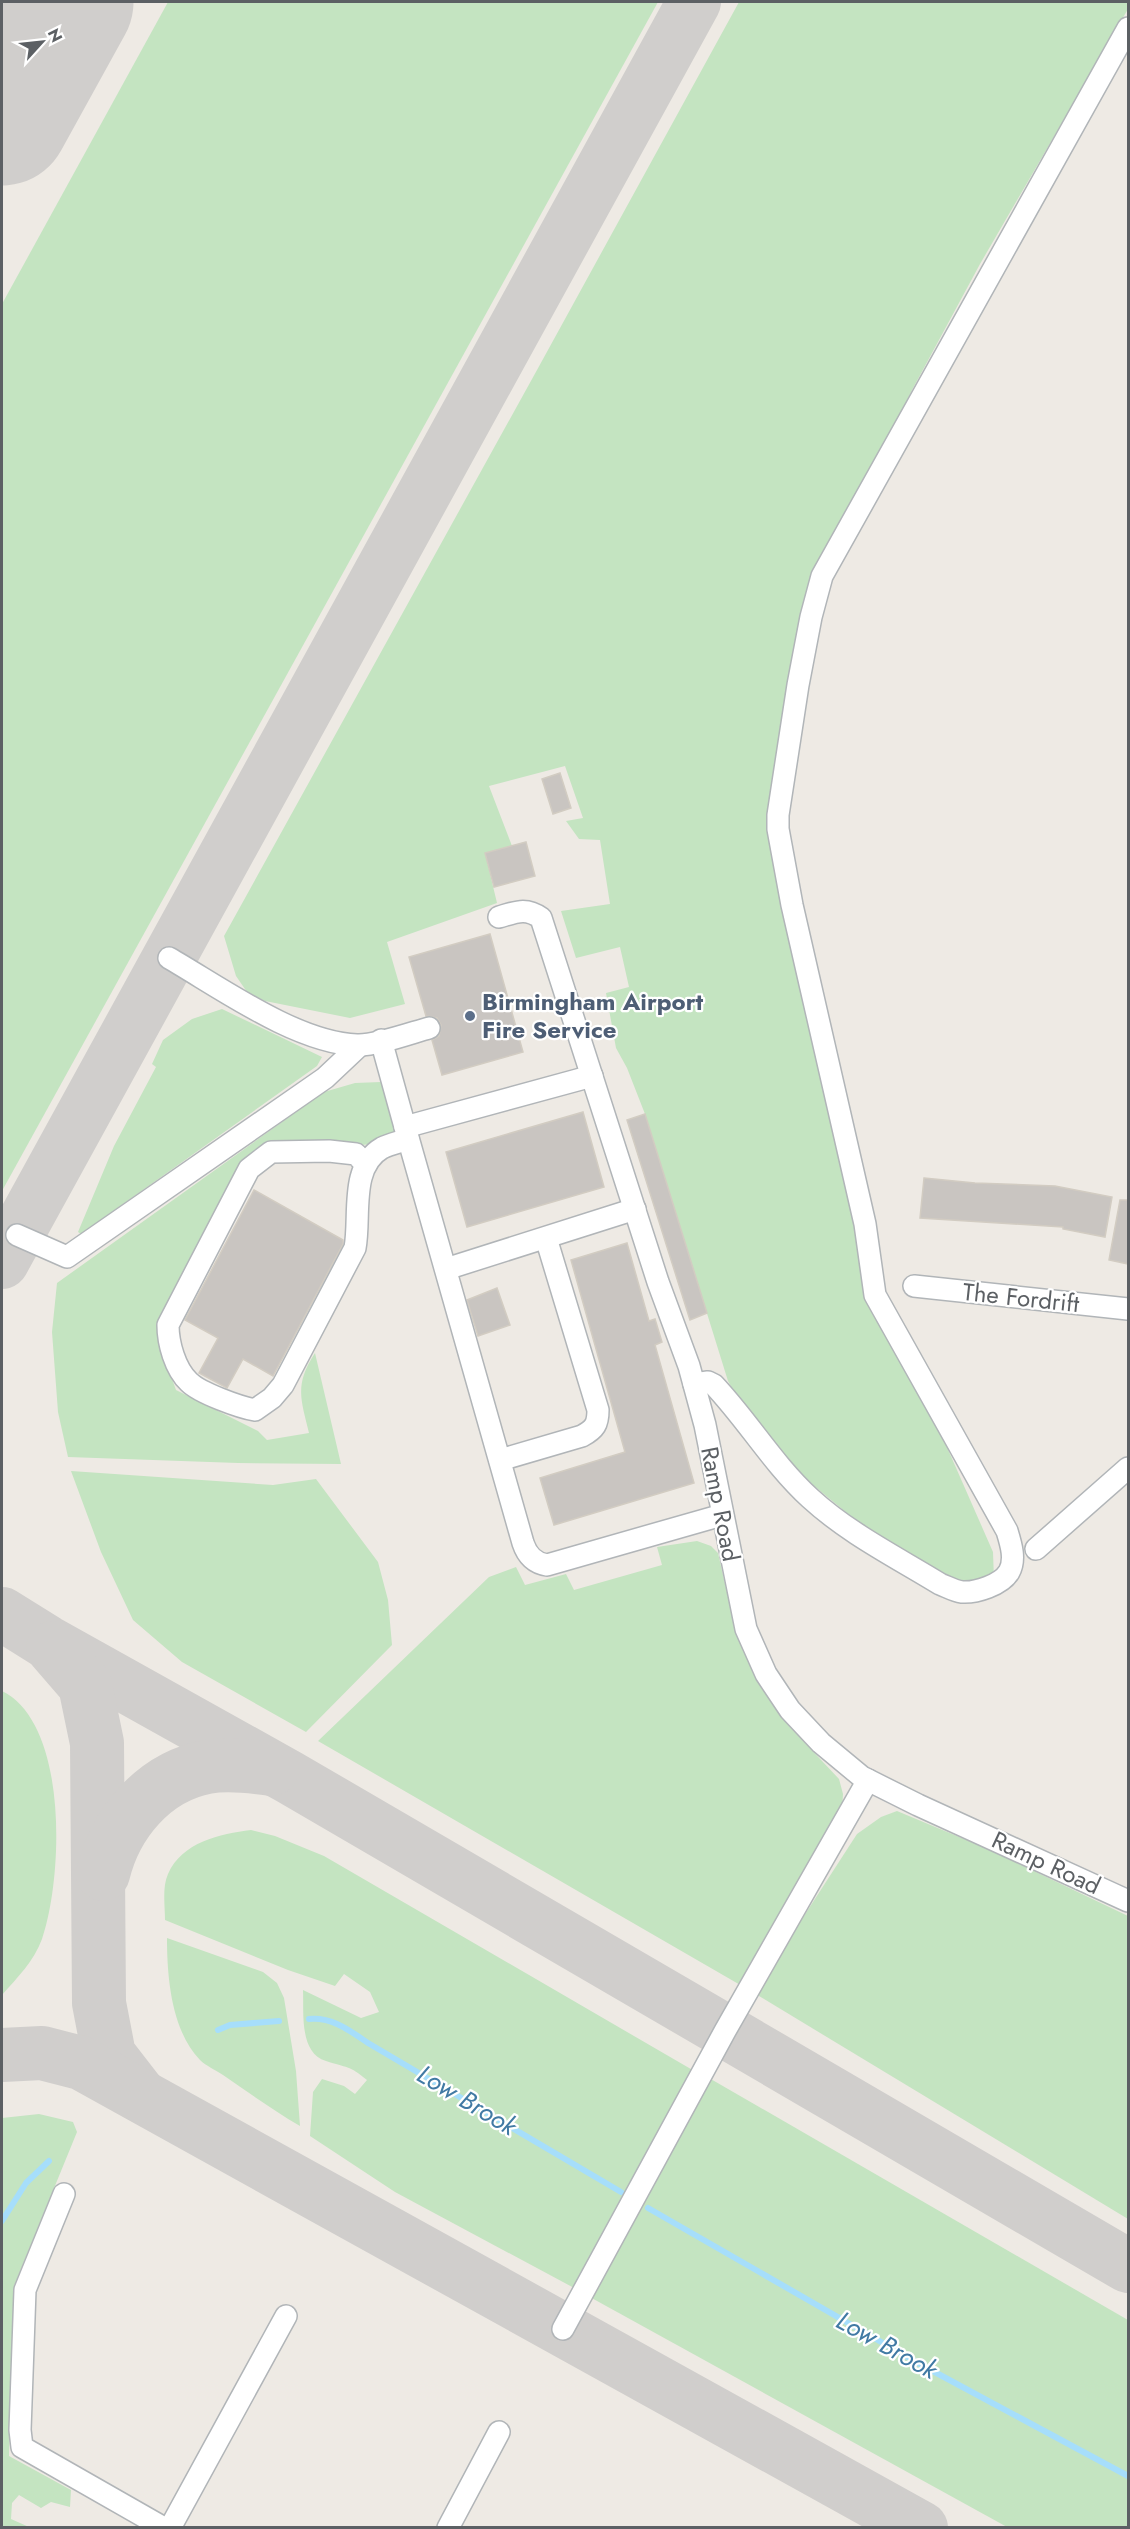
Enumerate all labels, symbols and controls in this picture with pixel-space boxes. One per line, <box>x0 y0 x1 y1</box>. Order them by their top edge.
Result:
north arrow <box>12 12 72 72</box>
text: N <box>42 25 68 46</box>
place label: Birmingham Airport Fire Service <box>482 984 704 1047</box>
marker: Birmingham Airport Fire Service <box>463 1009 477 1023</box>
street label: The Fordrift <box>961 1274 1081 1321</box>
street label: Ramp Road <box>692 1443 749 1564</box>
street label: Ramp Road <box>986 1822 1106 1903</box>
water label: Low Brook <box>410 2055 526 2146</box>
water label: Low Brook <box>829 2302 946 2389</box>

